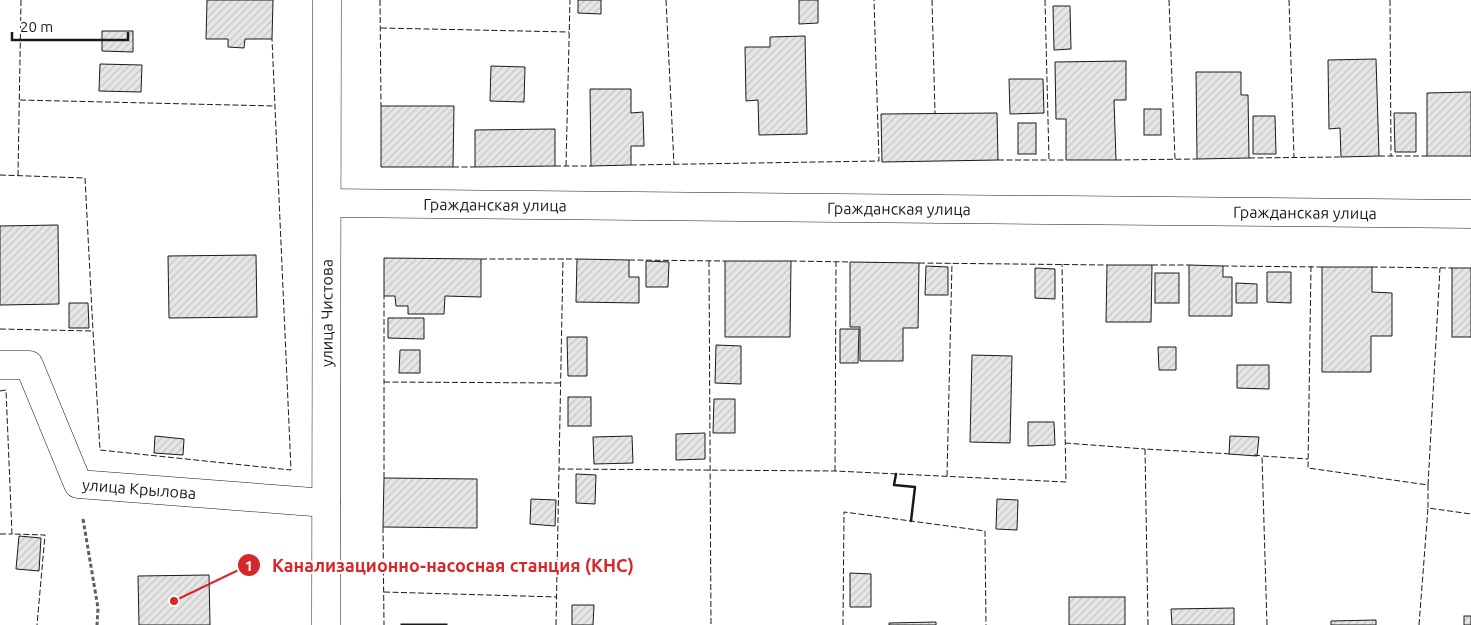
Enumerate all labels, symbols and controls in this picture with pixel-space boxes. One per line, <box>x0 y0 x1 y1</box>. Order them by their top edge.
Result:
scale bar <box>12 10 129 42</box>
text: 20 m <box>20 18 53 35</box>
street label: Гражданская улица <box>423 195 567 214</box>
street label: Гражданская улица <box>827 199 971 218</box>
street label: Гражданская улица <box>1233 203 1377 222</box>
street label: улица Чистова <box>317 259 336 367</box>
street label: улица Крылова <box>81 475 197 502</box>
callout: Канализационно-насосная станция (КНС) <box>237 549 644 582</box>
text: Канализационно-насосная станция (КНС) <box>272 555 634 576</box>
text: 1 <box>245 557 253 574</box>

